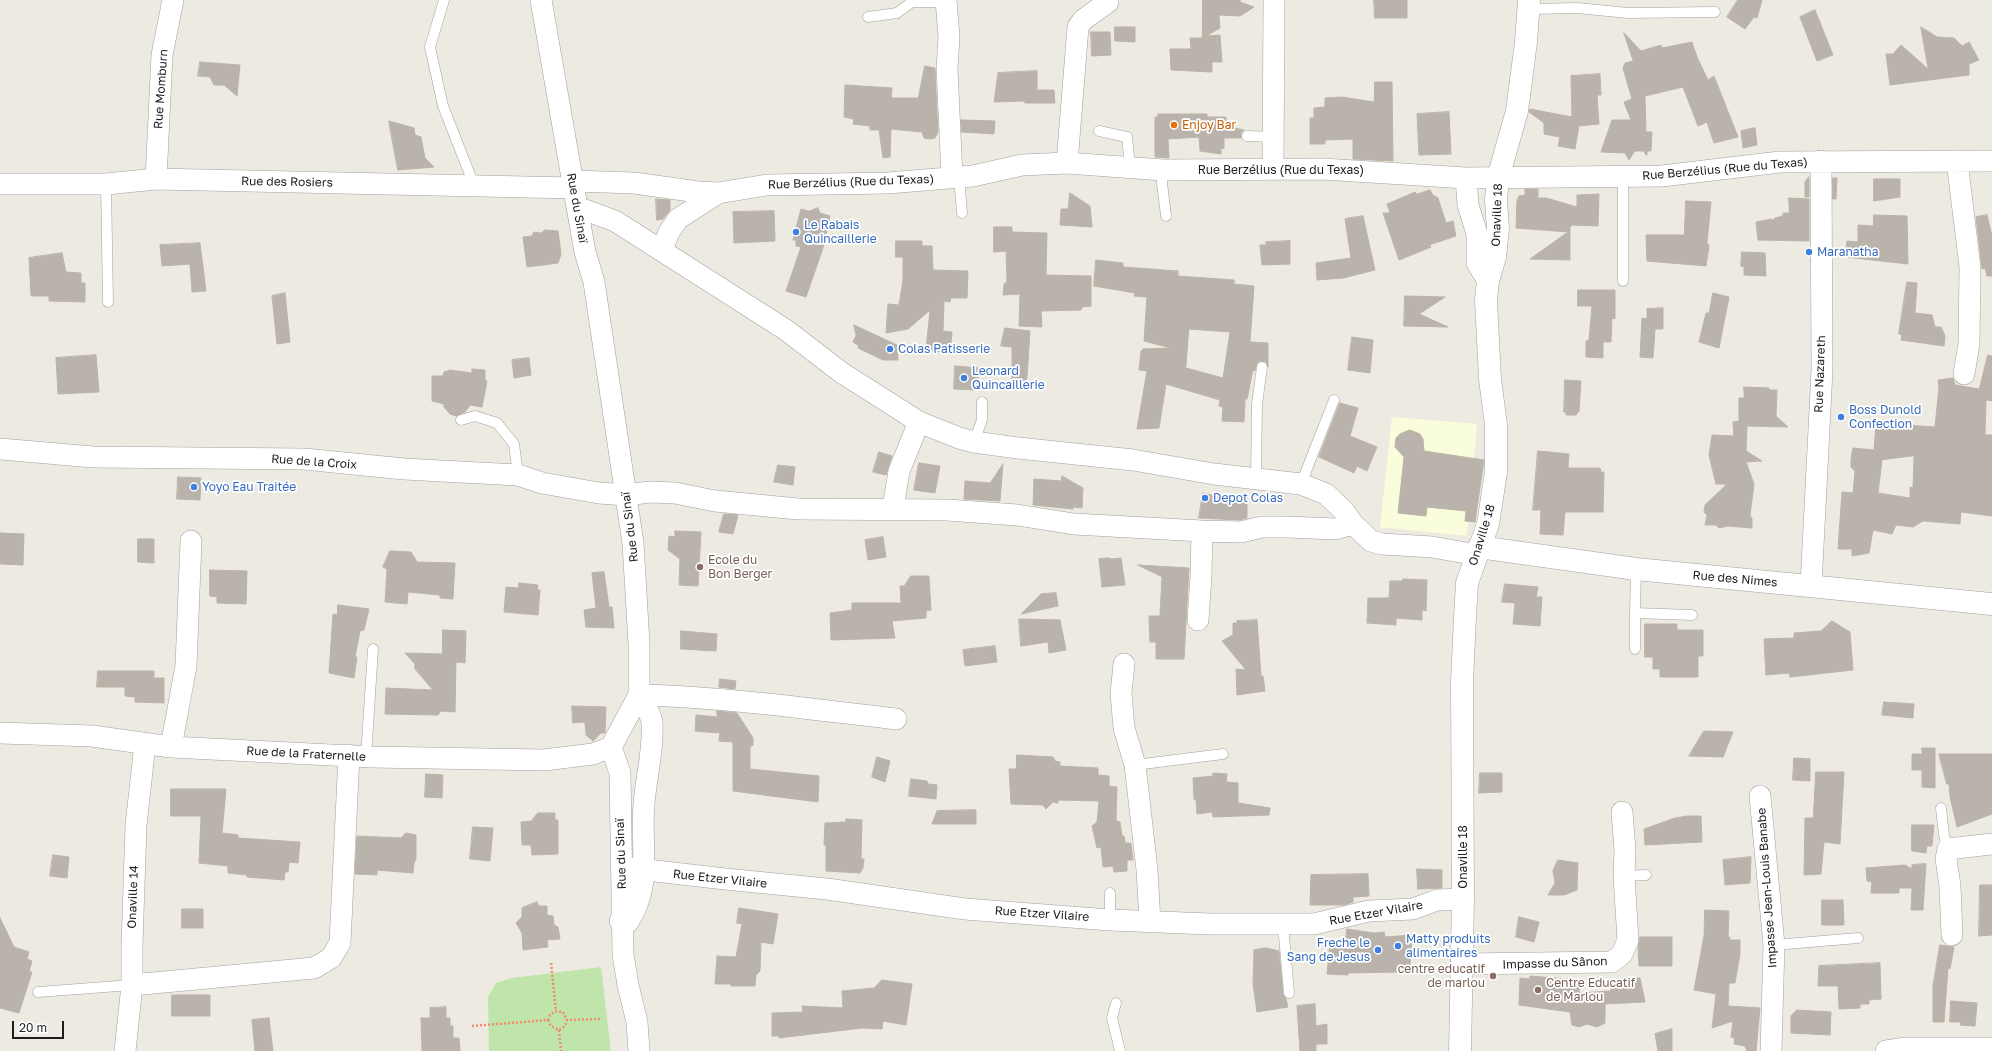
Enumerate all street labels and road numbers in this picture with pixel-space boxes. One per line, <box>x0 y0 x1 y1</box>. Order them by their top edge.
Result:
street label: Rue Momburn <box>151 49 171 129</box>
street label: Rue Berzélius (Rue du Texas) <box>1642 155 1808 183</box>
street label: Rue Berzélius (Rue du Texas) <box>1198 163 1364 177</box>
street label: Rue du Sinaï <box>564 172 590 244</box>
street label: Rue Berzélius (Rue du Texas) <box>768 172 934 192</box>
street label: Rue des Rosiers <box>241 174 333 190</box>
street label: Onaville 18 <box>1489 183 1505 247</box>
street label: Rue Nazareth <box>1811 335 1829 413</box>
street label: Rue de la Croix <box>271 452 357 472</box>
street label: Rue du Sinaï <box>619 491 641 563</box>
street label: Onaville 18 <box>1466 503 1498 567</box>
street label: Rue des Nimes <box>1692 568 1778 590</box>
street label: Rue de la Fraternelle <box>246 744 366 764</box>
street label: Impasse Jean-Louis Banabe <box>1754 807 1780 969</box>
street label: Rue du Sinaï <box>613 818 629 890</box>
street label: Onaville 18 <box>1456 825 1470 889</box>
street label: Onaville 14 <box>125 865 141 929</box>
street label: Rue Etzer Vilaire <box>672 867 768 891</box>
street label: Rue Etzer Vilaire <box>1328 898 1424 928</box>
street label: Rue Etzer Vilaire <box>994 904 1090 924</box>
street label: Impasse du Sânon <box>1502 954 1608 972</box>

